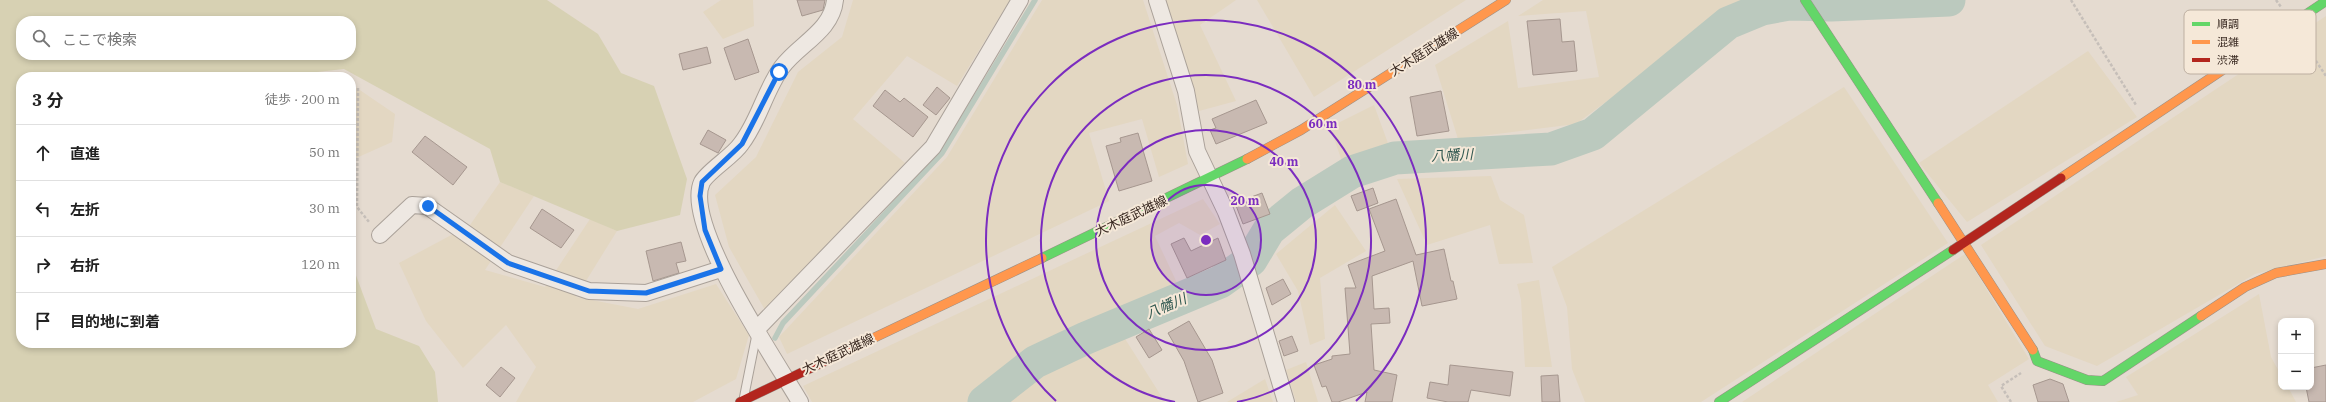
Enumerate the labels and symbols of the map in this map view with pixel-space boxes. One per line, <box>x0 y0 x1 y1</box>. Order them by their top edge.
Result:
legend <box>2184 10 2316 74</box>
text: 順調 <box>2217 17 2239 31</box>
street label: 大木庭武雄線 <box>1386 24 1462 80</box>
text: 混雑 <box>2217 35 2239 49</box>
text: 渋滞 <box>2217 53 2239 67</box>
route start <box>770 63 788 81</box>
text: 80 m <box>1348 77 1377 92</box>
text: 60 m <box>1309 116 1338 131</box>
water label: 八幡川 <box>1431 145 1475 165</box>
text: 40 m <box>1270 154 1299 169</box>
street label: 大木庭武雄線 <box>1092 192 1170 240</box>
text: 20 m <box>1231 193 1260 208</box>
route end <box>419 197 437 215</box>
centre of rings <box>1199 233 1213 247</box>
water label: 八幡川 <box>1143 289 1191 322</box>
street label: 大木庭武雄線 <box>799 330 877 378</box>

